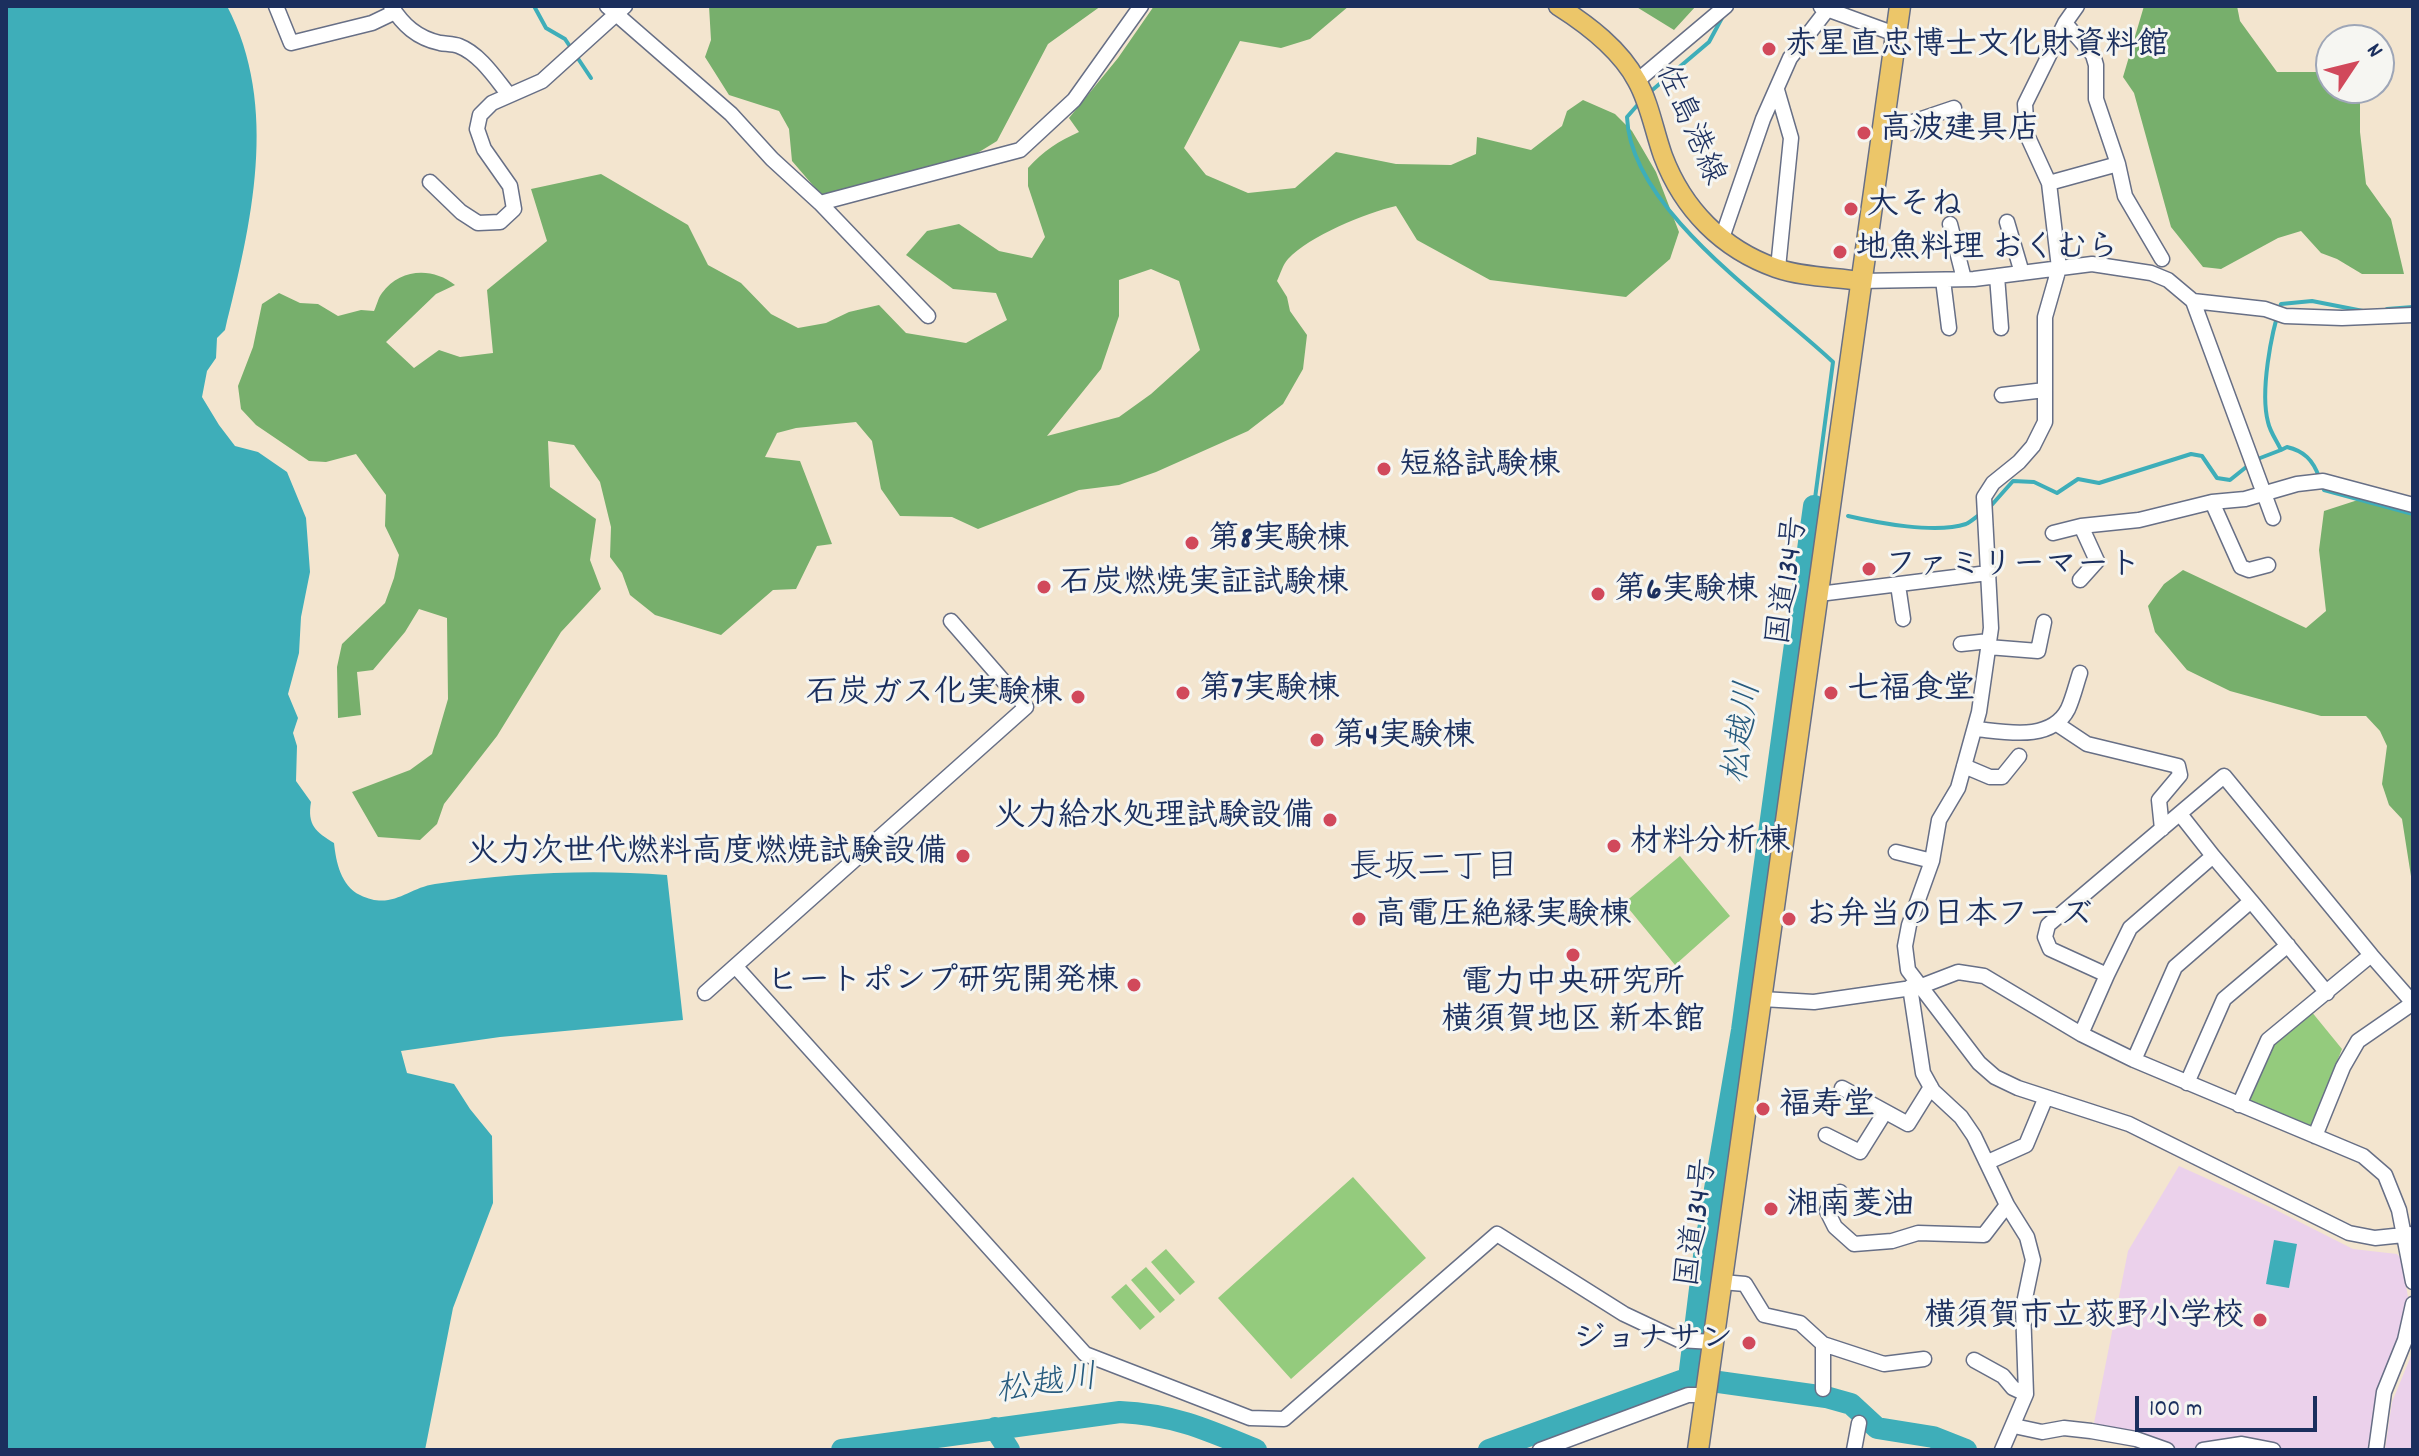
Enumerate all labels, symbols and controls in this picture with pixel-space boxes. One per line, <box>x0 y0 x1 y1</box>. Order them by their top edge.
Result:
north arrow <box>2315 24 2395 104</box>
place label: 赤星直忠博士文化財資料館 <box>1785 30 2169 68</box>
text: N <box>2358 38 2389 64</box>
marker: 赤星直忠博士文化財資料館 <box>1760 40 1778 58</box>
street label: 佐島港線 <box>1643 60 1731 192</box>
place label: 高波建具店 <box>1880 114 2040 152</box>
marker: 高波建具店 <box>1855 124 1873 142</box>
place label: 大そね <box>1867 190 1963 228</box>
marker: 大そね <box>1842 200 1860 218</box>
place label: 地魚料理 おくむら <box>1856 233 2119 271</box>
marker: 地魚料理 おくむら <box>1831 243 1849 261</box>
place label: 短絡試験棟 <box>1400 450 1560 488</box>
marker: 短絡試験棟 <box>1375 460 1393 478</box>
street label: 国道134号 <box>1763 514 1819 648</box>
place label: 第8実験棟 <box>1208 524 1349 562</box>
marker: 第8実験棟 <box>1183 534 1201 552</box>
place label: ファミリーマート <box>1885 550 2141 588</box>
marker: ファミリーマート <box>1860 560 1878 578</box>
place label: 石炭燃焼実証試験棟 <box>1060 568 1348 606</box>
place label: 第6実験棟 <box>1614 575 1758 613</box>
marker: 石炭燃焼実証試験棟 <box>1035 578 1053 596</box>
marker: 第6実験棟 <box>1589 585 1607 603</box>
place label: 第7実験棟 <box>1199 674 1339 712</box>
place label: 七福食堂 <box>1847 674 1975 712</box>
place label: 石炭ガス化実験棟 <box>806 678 1062 716</box>
water label: 松越川 <box>1719 680 1773 786</box>
marker: 第7実験棟 <box>1174 684 1192 702</box>
marker: 七福食堂 <box>1822 684 1840 702</box>
marker: 石炭ガス化実験棟 <box>1069 688 1087 706</box>
place label: 第4実験棟 <box>1333 721 1474 759</box>
marker: 第4実験棟 <box>1308 731 1326 749</box>
place label: 火力給水処理試験設備 <box>994 801 1314 839</box>
marker: 火力給水処理試験設備 <box>1321 811 1339 829</box>
place label: 材料分析棟 <box>1630 827 1790 865</box>
place label: 火力次世代燃料高度燃焼試験設備 <box>467 837 947 875</box>
marker: 材料分析棟 <box>1605 837 1623 855</box>
marker: 火力次世代燃料高度燃焼試験設備 <box>954 847 972 865</box>
district label: 長坂二丁目 <box>1349 851 1519 891</box>
place label: 高電圧絶縁実験棟 <box>1375 900 1631 938</box>
place label: お弁当の日本フーズ <box>1805 900 2092 938</box>
marker: 高電圧絶縁実験棟 <box>1350 910 1368 928</box>
marker: お弁当の日本フーズ <box>1780 910 1798 928</box>
marker: 電力中央研究所 横須賀地区 新本館 <box>1564 946 1582 964</box>
place label: ヒートポンプ研究開発棟 <box>767 966 1118 1004</box>
place label: 電力中央研究所 横須賀地区 新本館 <box>1441 968 1705 1043</box>
marker: ヒートポンプ研究開発棟 <box>1125 976 1143 994</box>
place label: 福寿堂 <box>1779 1090 1875 1128</box>
marker: 福寿堂 <box>1754 1100 1772 1118</box>
street label: 国道134号 <box>1672 1156 1728 1290</box>
place label: 湘南菱油 <box>1787 1190 1915 1228</box>
marker: 湘南菱油 <box>1762 1200 1780 1218</box>
place label: 横須賀市立荻野小学校 <box>1924 1301 2244 1339</box>
marker: 横須賀市立荻野小学校 <box>2251 1311 2269 1329</box>
place label: ジョナサン <box>1573 1324 1733 1362</box>
marker: ジョナサン <box>1740 1334 1758 1352</box>
water label: 松越川 <box>994 1361 1100 1415</box>
scale bar <box>2139 1380 2321 1430</box>
text: 100 m <box>2149 1393 2202 1427</box>

